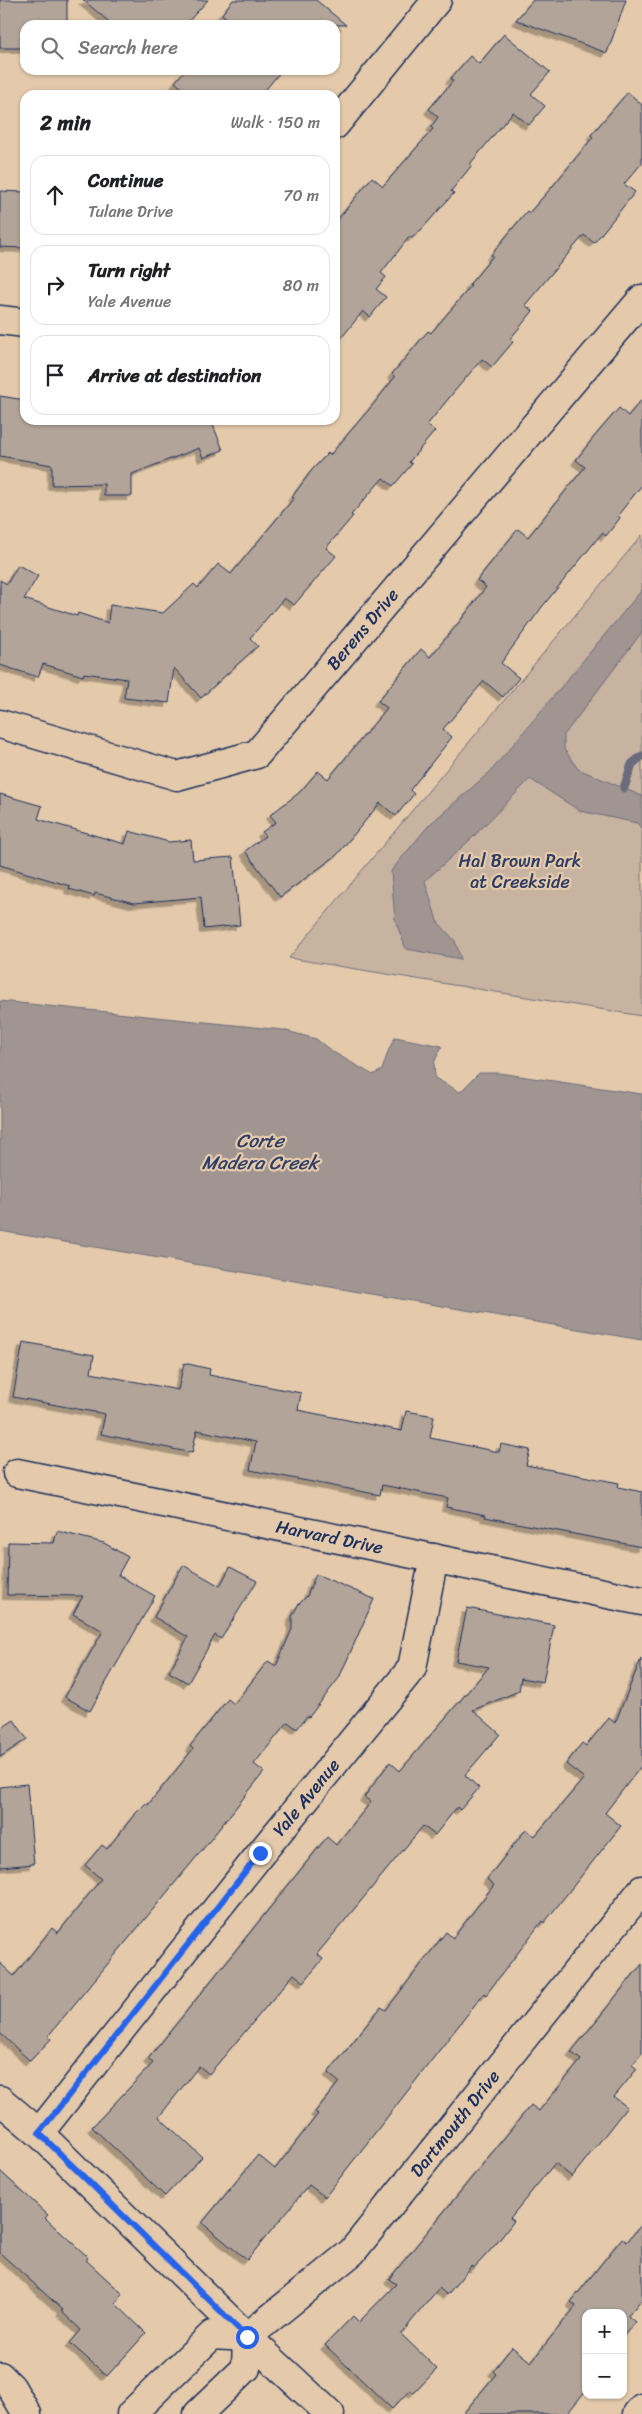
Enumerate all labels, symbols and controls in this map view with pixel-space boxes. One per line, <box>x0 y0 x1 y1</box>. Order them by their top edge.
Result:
search box <box>20 20 340 75</box>
text: Search here <box>78 31 178 64</box>
icon: search <box>38 34 66 62</box>
text: 2 min <box>40 104 91 142</box>
text: Walk · 150 m <box>231 108 320 137</box>
text: Continue <box>88 164 164 197</box>
icon: ahead <box>41 181 69 209</box>
text: 70 m <box>283 181 319 210</box>
text: Tulane Drive <box>88 197 173 226</box>
text: Turn right <box>88 254 170 287</box>
icon: right <box>41 271 69 299</box>
text: 80 m <box>283 271 319 300</box>
text: Yale Avenue <box>88 287 171 316</box>
text: Arrive at destination <box>88 359 261 392</box>
icon: arrive <box>41 361 69 389</box>
street label: Berens Drive <box>318 581 407 678</box>
park label: Hal Brown Park at Creekside <box>459 845 581 898</box>
water label: Corte Madera Creek <box>202 1124 321 1179</box>
street label: Harvard Drive <box>273 1510 386 1564</box>
street label: Yale Avenue <box>264 1751 348 1844</box>
route end <box>249 1842 272 1865</box>
street label: Dartmouth Drive <box>402 2063 508 2184</box>
map controls <box>582 2309 627 2399</box>
button: + <box>582 2309 627 2354</box>
route start <box>236 2326 259 2349</box>
button: − <box>582 2354 627 2399</box>

